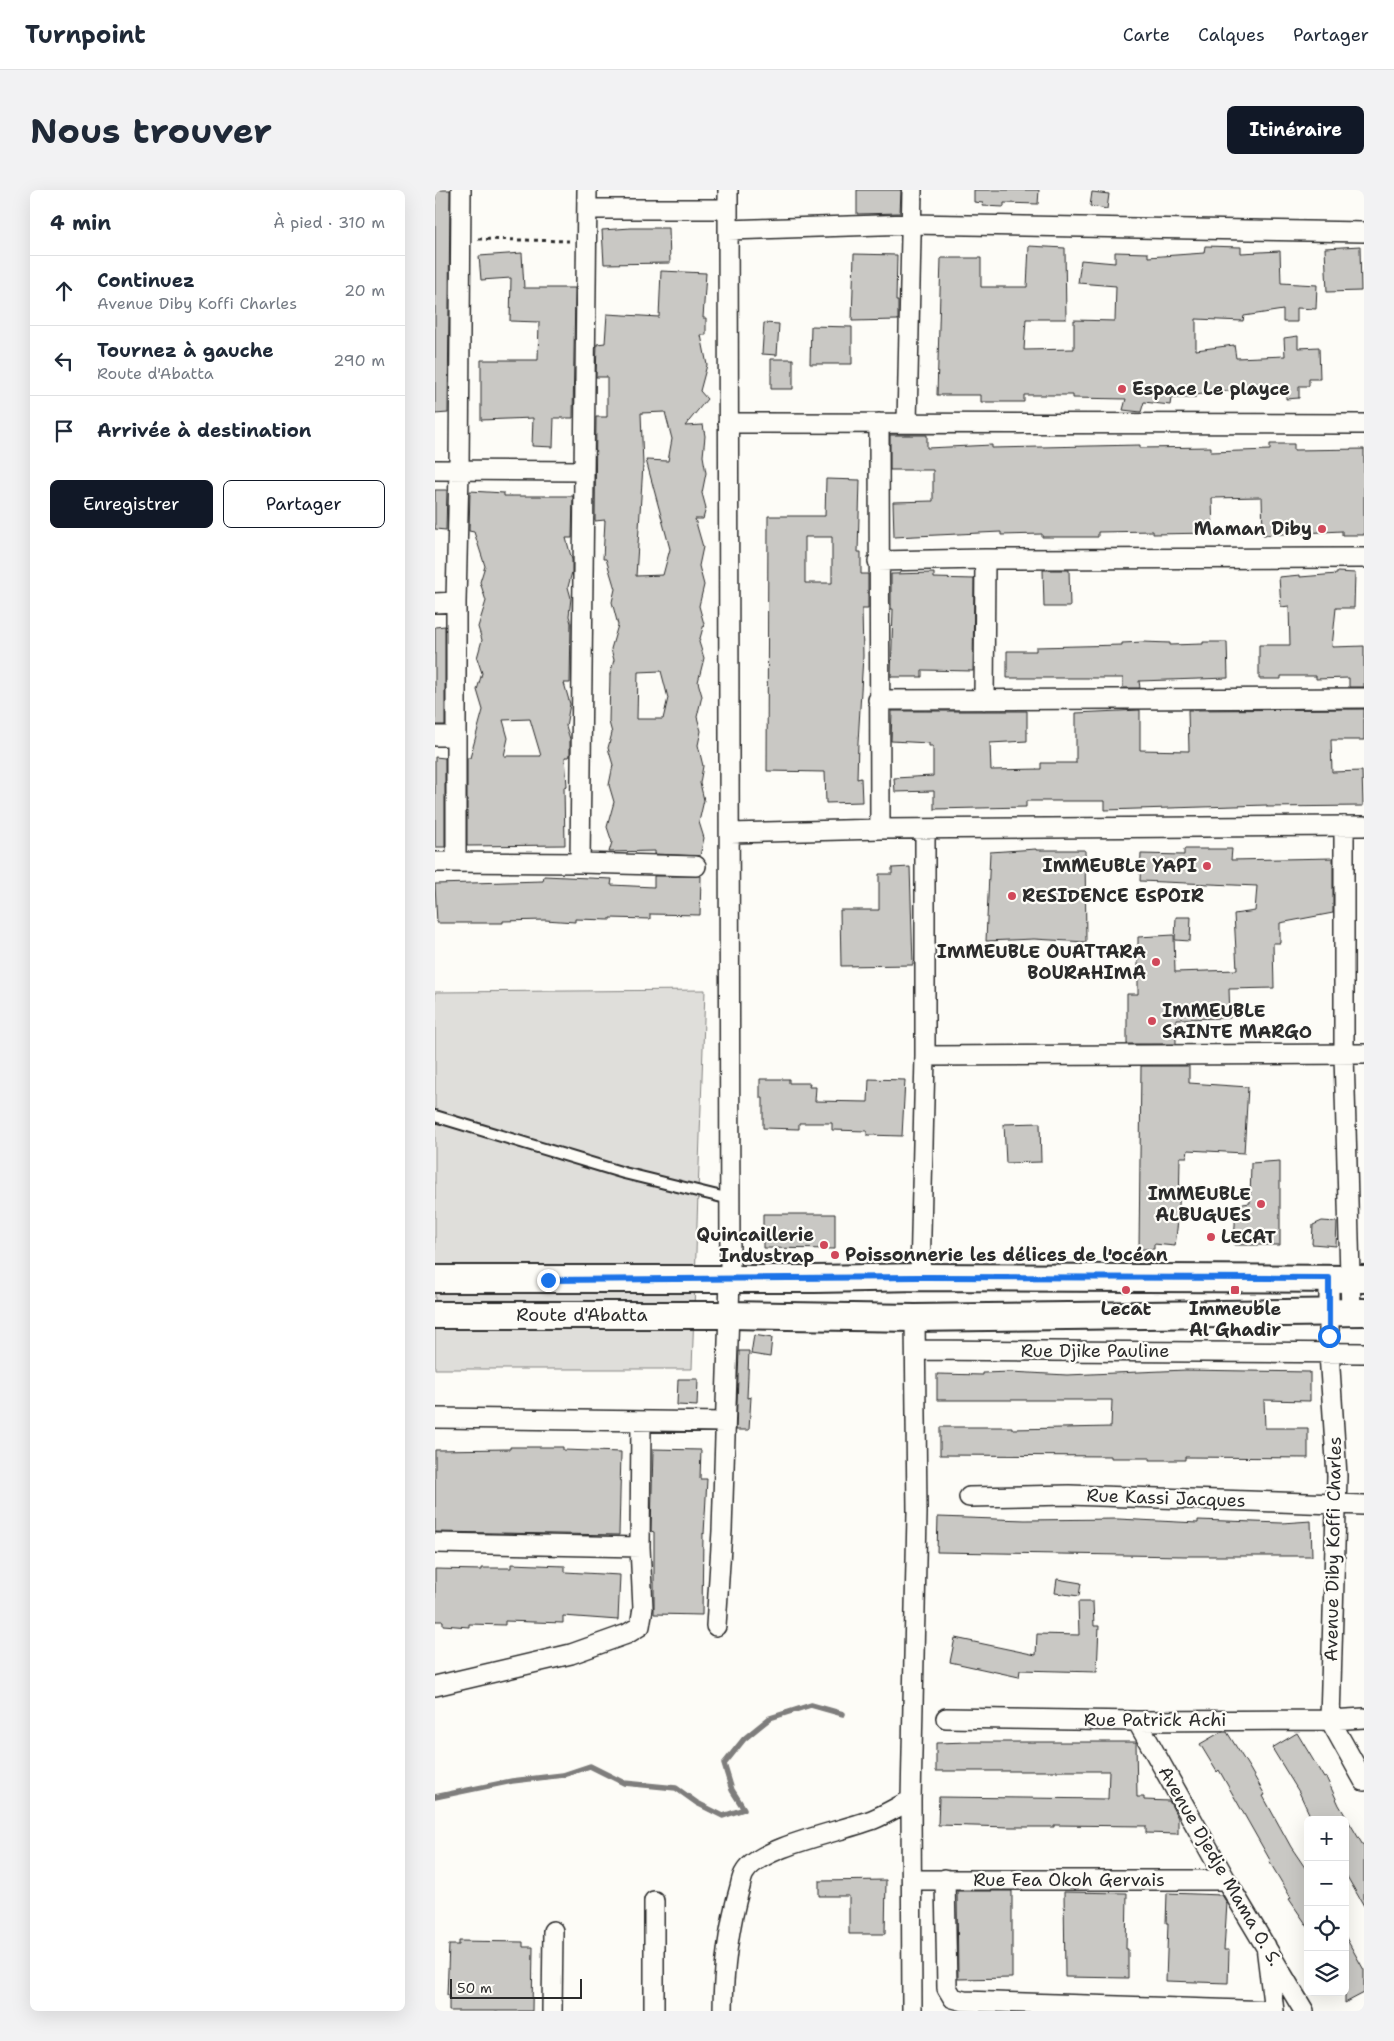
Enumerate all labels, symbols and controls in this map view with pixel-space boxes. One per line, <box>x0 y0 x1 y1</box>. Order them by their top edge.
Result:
text: Turnpoint <box>25 19 146 51</box>
text: Carte <box>1123 23 1170 47</box>
text: Calques <box>1198 23 1265 47</box>
text: Partager <box>1293 23 1369 47</box>
button: Itinéraire <box>1227 106 1364 154</box>
text: Nous trouver <box>30 107 272 154</box>
text: 4 min <box>50 209 111 237</box>
text: À pied · 310 m <box>273 212 385 233</box>
text: Continuez <box>97 268 195 293</box>
icon: ahead <box>50 277 78 305</box>
text: 20 m <box>344 280 385 301</box>
text: Avenue Diby Koffi Charles <box>97 293 297 314</box>
text: Tournez à gauche <box>97 338 274 363</box>
icon: left <box>50 347 78 375</box>
text: 290 m <box>333 350 385 371</box>
text: Route d'Abatta <box>97 363 214 384</box>
place label: Espace Le playce <box>1132 377 1290 401</box>
marker: Espace Le playce <box>1116 383 1128 395</box>
icon: arrive <box>50 417 78 445</box>
text: Arrivée à destination <box>97 418 311 443</box>
button: Enregistrer <box>50 480 213 528</box>
button: Partager <box>223 480 385 528</box>
place label: Maman Diby <box>1194 517 1312 541</box>
marker: Maman Diby <box>1316 523 1328 535</box>
place label: IMMEUBLE YAPI <box>1043 854 1197 878</box>
marker: IMMEUBLE YAPI <box>1201 860 1213 872</box>
place label: RESIDENCE ESPOIR <box>1022 884 1204 908</box>
marker: RESIDENCE ESPOIR <box>1006 890 1018 902</box>
place label: IMMEUBLE OUATTARA BOURAHIMA <box>937 940 1146 985</box>
marker: IMMEUBLE OUATTARA BOURAHIMA <box>1150 956 1162 968</box>
place label: IMMEUBLE SAINTE MARGO <box>1162 999 1312 1044</box>
marker: IMMEUBLE SAINTE MARGO <box>1146 1015 1158 1027</box>
place label: IMMEUBLE ALBUGUES <box>1148 1182 1251 1227</box>
marker: IMMEUBLE ALBUGUES <box>1255 1198 1267 1210</box>
place label: Quincaillerie Industrap <box>696 1223 814 1268</box>
place label: LECAT <box>1221 1225 1276 1249</box>
marker: LECAT <box>1205 1231 1217 1243</box>
marker: Quincaillerie Industrap <box>818 1239 830 1251</box>
place label: Poissonnerie les délices de l'océan <box>845 1243 1168 1267</box>
marker: Poissonnerie les délices de l'océan <box>829 1249 841 1261</box>
route end <box>537 1269 560 1292</box>
marker: Lecat <box>1120 1284 1132 1296</box>
marker: Immeuble Al Ghadir <box>1229 1284 1241 1296</box>
place label: Lecat <box>1101 1297 1152 1321</box>
place label: Immeuble Al Ghadir <box>1189 1297 1281 1342</box>
street label: Route d'Abatta <box>516 1303 648 1327</box>
route start <box>1318 1325 1341 1348</box>
street label: Rue Djike Pauline <box>1021 1339 1169 1363</box>
street label: Avenue Diby Koffi Charles <box>1319 1436 1347 1662</box>
street label: Rue Kassi Jacques <box>1086 1483 1246 1513</box>
street label: Rue Patrick Achi <box>1084 1708 1226 1732</box>
street label: Avenue Djedje Mama O. S. <box>1153 1762 1287 1970</box>
map controls <box>1304 1816 1349 1996</box>
button: + <box>1304 1816 1349 1861</box>
button: − <box>1304 1861 1349 1906</box>
street label: Rue Fea Okoh Gervais <box>973 1868 1165 1892</box>
button: locate <box>1304 1906 1349 1951</box>
button: layers <box>1304 1951 1349 1996</box>
scale bar <box>450 1976 583 1999</box>
text: 50 m <box>457 1979 492 1997</box>

